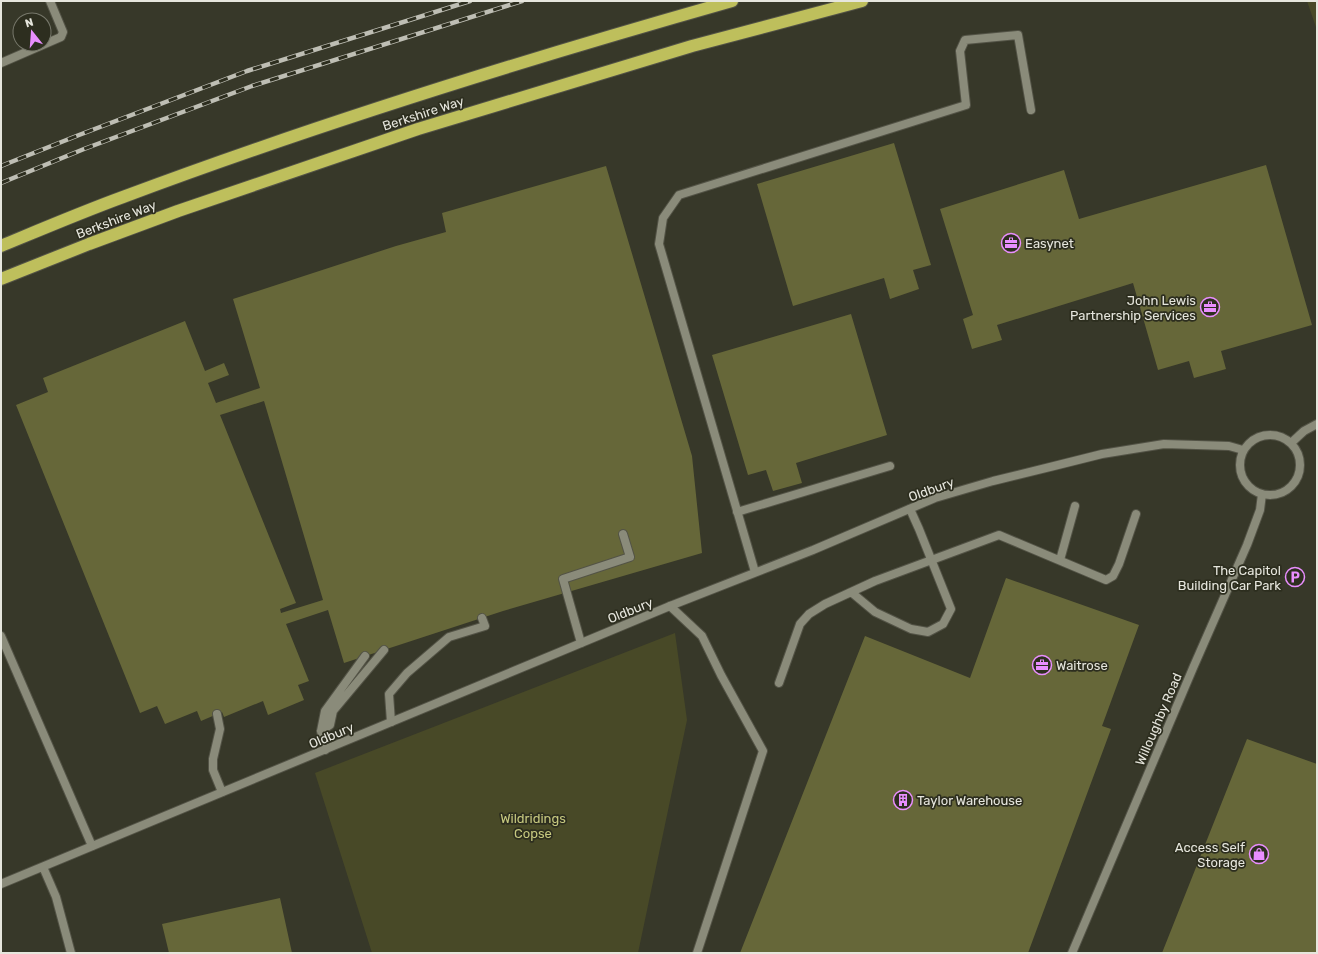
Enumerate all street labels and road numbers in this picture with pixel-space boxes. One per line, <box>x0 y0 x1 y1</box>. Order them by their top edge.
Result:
street label: Berkshire Way <box>381 93 466 134</box>
street label: Berkshire Way <box>74 197 158 242</box>
street label: Oldbury <box>906 474 956 505</box>
street label: Oldbury <box>605 595 655 626</box>
street label: Willoughby Road <box>1132 671 1186 768</box>
street label: Oldbury <box>306 719 356 752</box>

